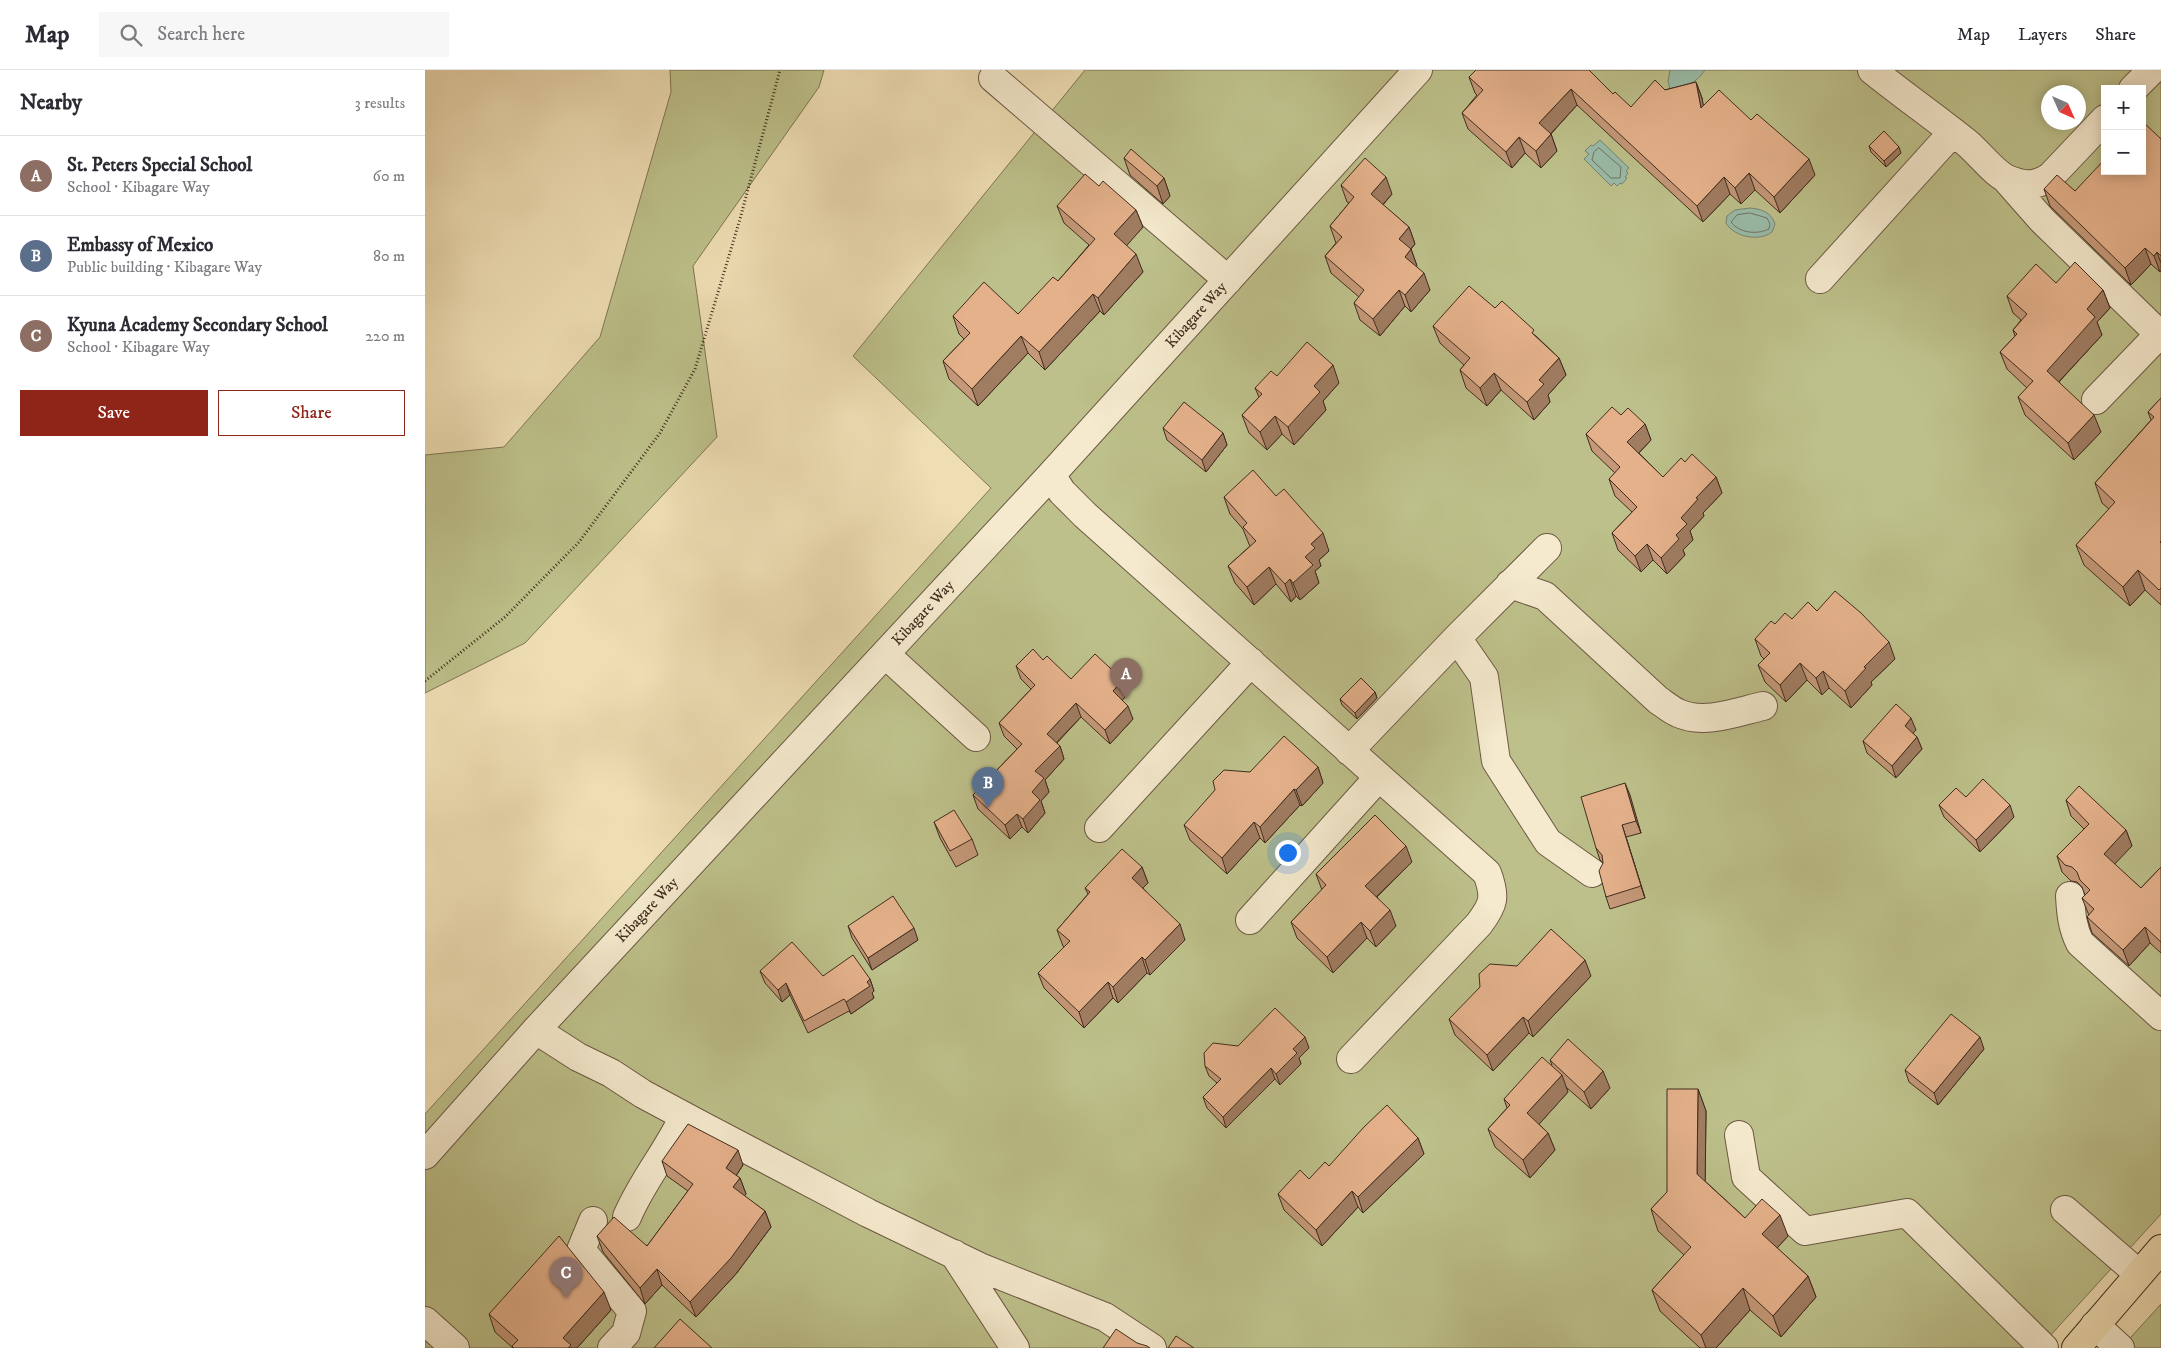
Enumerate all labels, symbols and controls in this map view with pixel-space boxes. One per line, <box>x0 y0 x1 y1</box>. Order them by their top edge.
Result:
search box <box>99 12 449 57</box>
text: Map <box>25 20 69 50</box>
icon: search <box>117 21 145 49</box>
text: Search here <box>157 23 245 46</box>
text: Map <box>1957 24 1990 46</box>
text: Layers <box>2018 24 2067 46</box>
text: Share <box>2095 24 2136 46</box>
north arrow <box>2041 85 2086 130</box>
map controls <box>2101 85 2146 175</box>
button: + <box>2101 85 2146 130</box>
text: Nearby <box>20 90 82 116</box>
text: 3 results <box>355 93 405 113</box>
button: − <box>2101 130 2146 175</box>
text: St. Peters Special School <box>67 154 252 177</box>
text: A <box>31 166 41 186</box>
text: 60 m <box>373 166 405 186</box>
text: School · Kibagare Way <box>67 177 210 197</box>
text: Embassy of Mexico <box>67 234 213 257</box>
text: B <box>31 246 41 266</box>
text: 80 m <box>373 246 405 266</box>
text: Public building · Kibagare Way <box>67 257 262 277</box>
street label: Kibagare Way <box>1161 277 1231 352</box>
text: Kyuna Academy Secondary School <box>67 314 328 337</box>
text: C <box>31 326 41 346</box>
text: 220 m <box>365 326 405 346</box>
text: School · Kibagare Way <box>67 337 210 357</box>
button: Save <box>20 390 208 436</box>
button: Share <box>218 390 405 436</box>
street label: Kibagare Way <box>888 576 959 650</box>
pin: A <box>1110 658 1142 699</box>
pin: B <box>972 767 1004 808</box>
your location <box>1275 840 1301 866</box>
street label: Kibagare Way <box>612 873 683 947</box>
pin: C <box>550 1257 582 1298</box>

